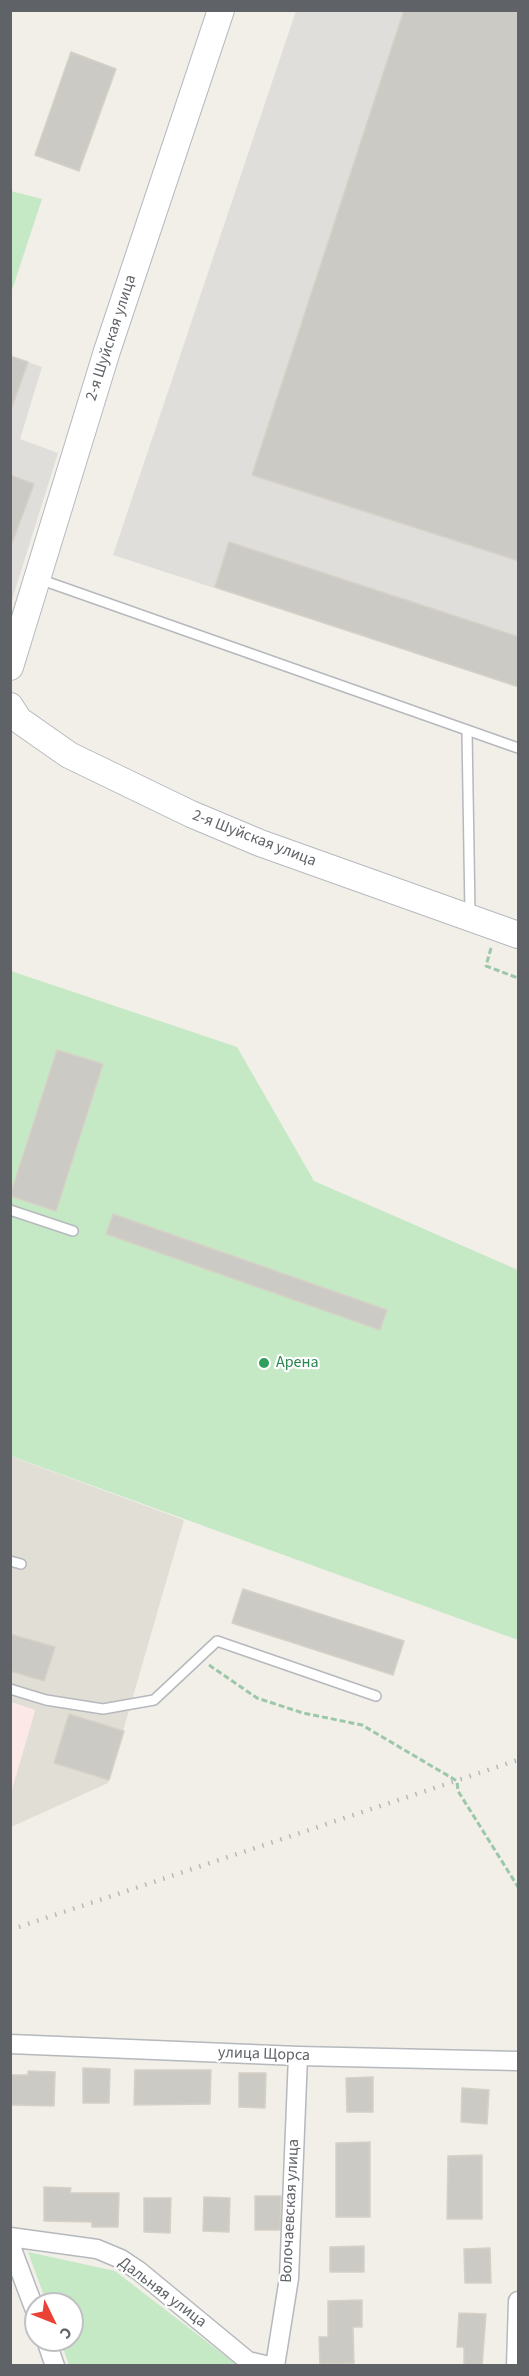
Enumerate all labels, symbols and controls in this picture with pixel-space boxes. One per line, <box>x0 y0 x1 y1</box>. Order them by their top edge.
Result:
street label: 2-я Шуйская улица <box>83 273 141 403</box>
street label: 2-я Шуйская улица <box>189 807 319 871</box>
place label: Арена <box>276 1353 319 1373</box>
marker: Арена <box>257 1356 271 1370</box>
street label: улица Щорса <box>218 2044 310 2066</box>
street label: Волочаевская улица <box>278 2139 304 2283</box>
street label: Дальняя улица <box>114 2254 210 2332</box>
north arrow <box>24 2292 84 2352</box>
text: С <box>54 2322 77 2344</box>

